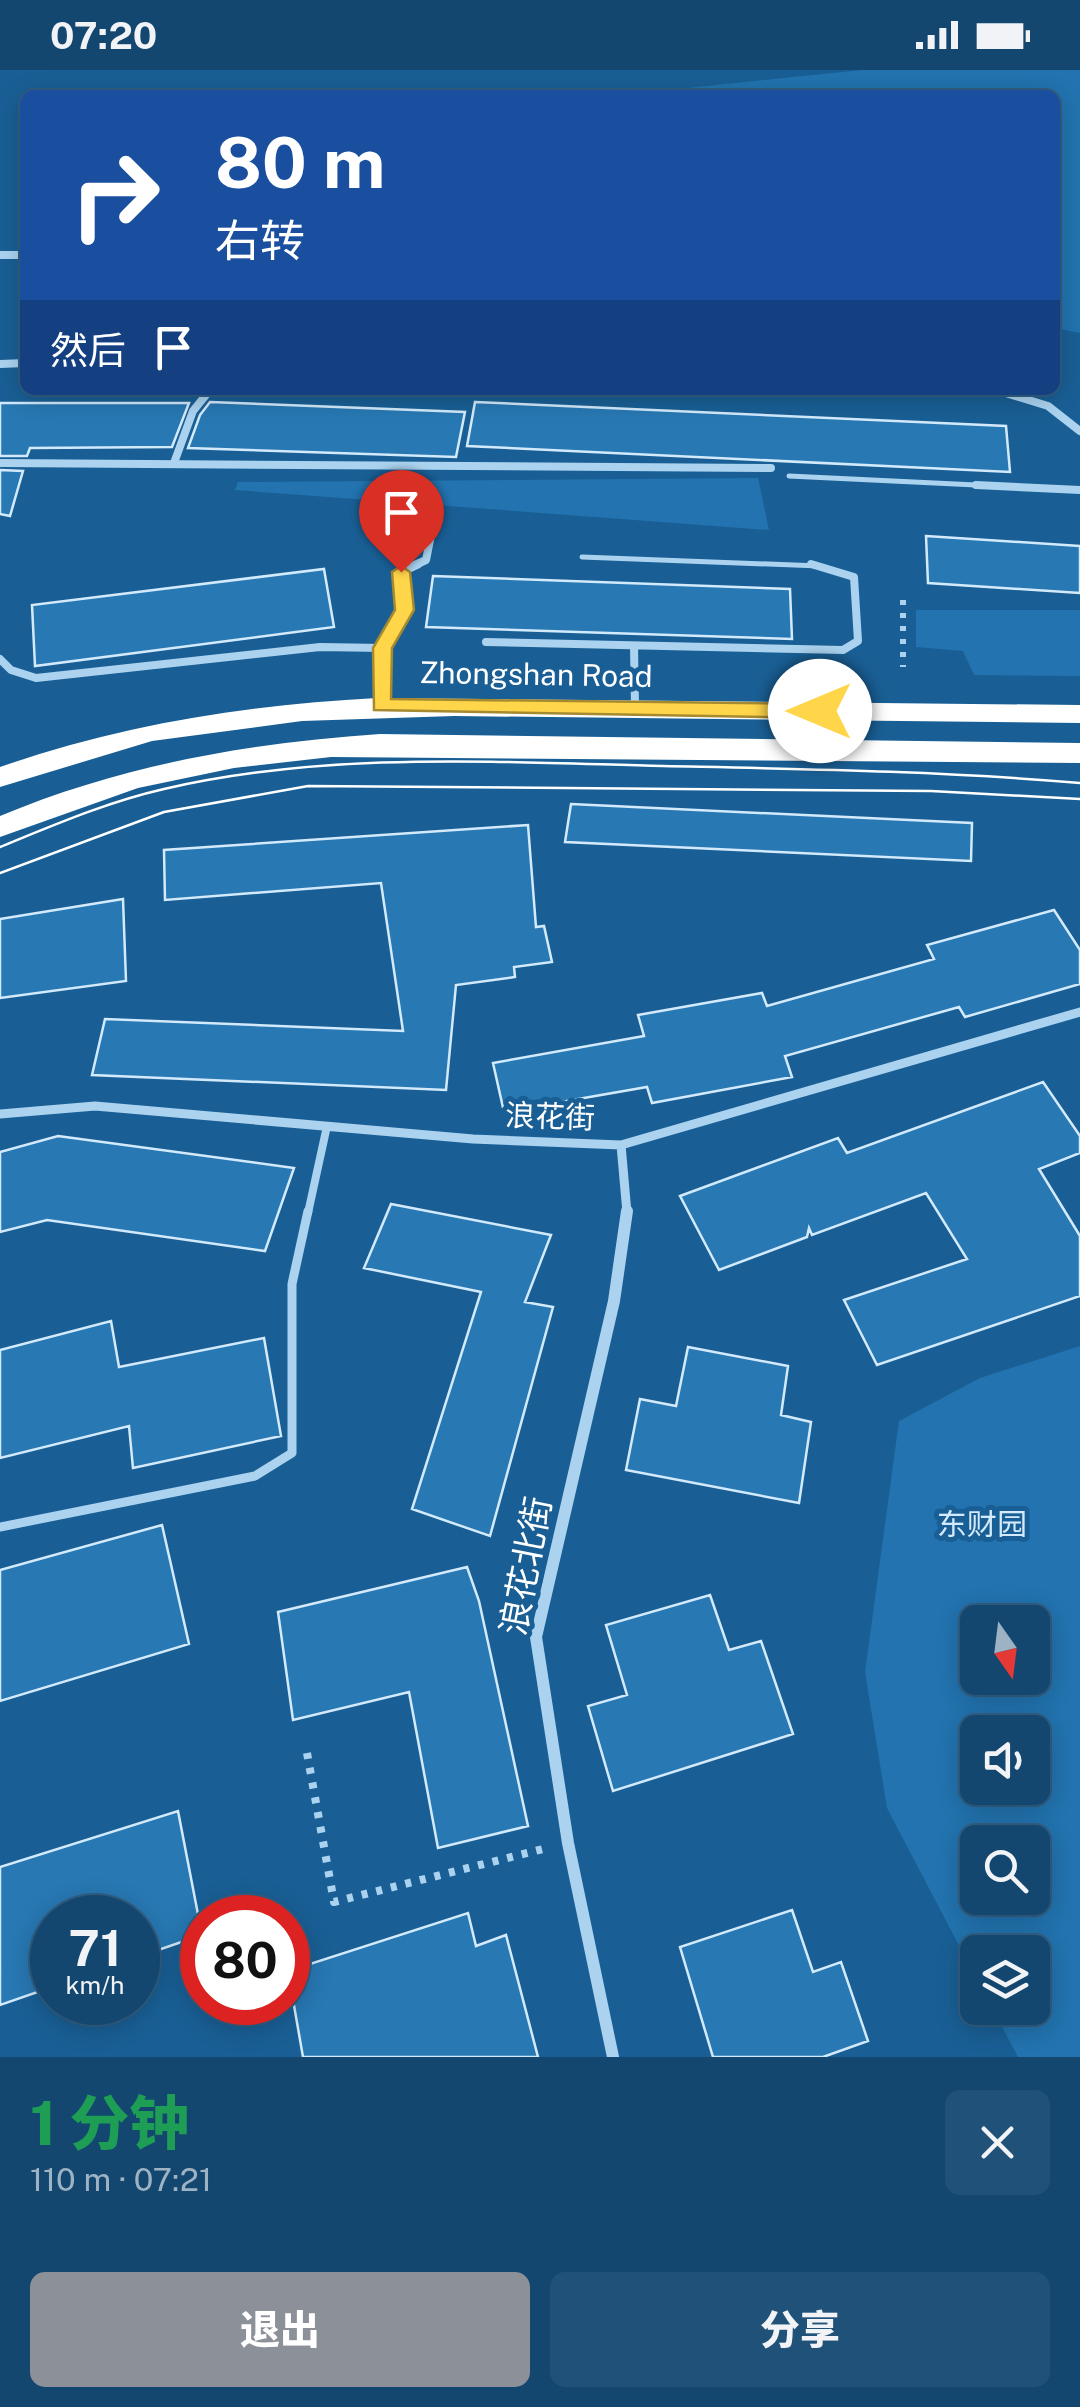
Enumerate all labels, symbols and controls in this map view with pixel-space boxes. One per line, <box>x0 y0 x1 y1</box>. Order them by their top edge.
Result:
text: 07:20 <box>50 13 157 58</box>
text: 80 m <box>215 121 385 204</box>
icon: right <box>50 130 180 260</box>
text: 右转 <box>215 214 305 267</box>
icon: arrive <box>146 320 201 375</box>
text: 然后 <box>50 328 126 373</box>
pin <box>359 470 444 573</box>
icon: arrive <box>374 485 429 540</box>
street label: Zhongshan Road <box>419 654 653 694</box>
position arrow <box>768 659 872 763</box>
street label: 浪花街 <box>504 1096 596 1136</box>
street label: 浪花北街 <box>492 1493 559 1639</box>
park label: 东财园 <box>937 1506 1027 1542</box>
north arrow <box>960 1605 1050 1695</box>
map controls <box>960 1605 1050 2025</box>
button: sound <box>960 1715 1050 1805</box>
button: search <box>960 1825 1050 1915</box>
speed limit sign: 80 <box>180 1895 310 2025</box>
text: 71 <box>68 1918 122 1977</box>
button: layers <box>960 1935 1050 2025</box>
text: km/h <box>66 1970 124 2000</box>
text: 1 分钟 <box>30 2088 189 2159</box>
button: close <box>945 2090 1050 2195</box>
text: 110 m · 07:21 <box>30 2161 212 2198</box>
button: 退出 <box>30 2272 530 2387</box>
button: 分享 <box>550 2272 1050 2387</box>

